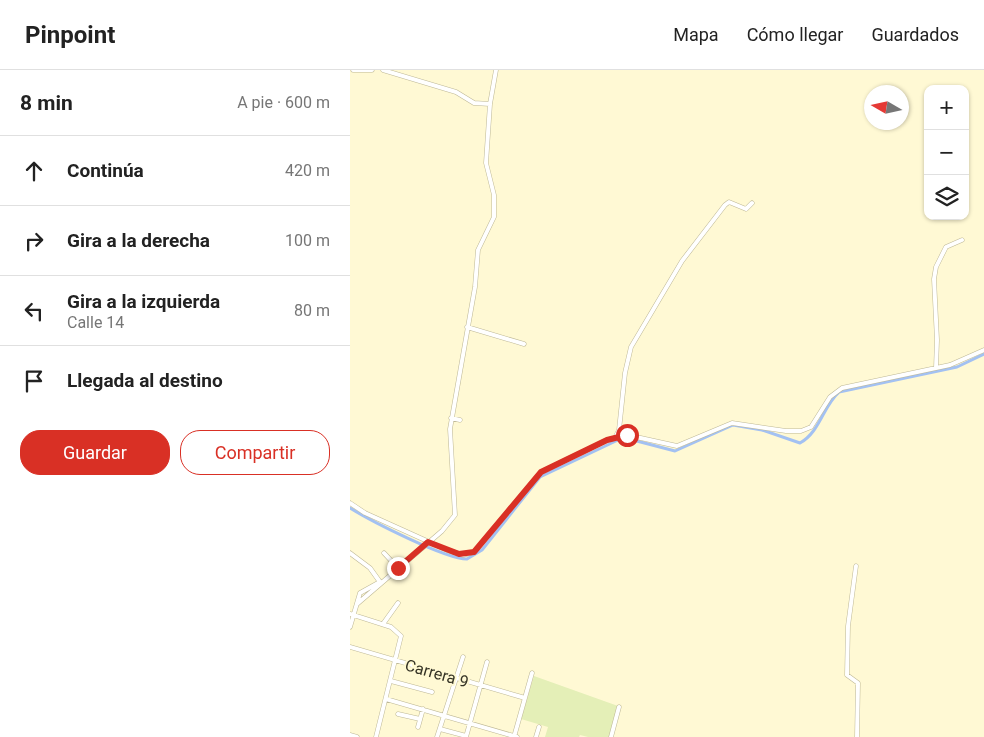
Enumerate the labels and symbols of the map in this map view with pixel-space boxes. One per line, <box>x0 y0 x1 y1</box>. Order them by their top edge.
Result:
north arrow <box>864 85 909 130</box>
route start <box>616 424 639 447</box>
route end <box>387 557 410 580</box>
street label: Carrera 9 <box>403 655 471 692</box>

